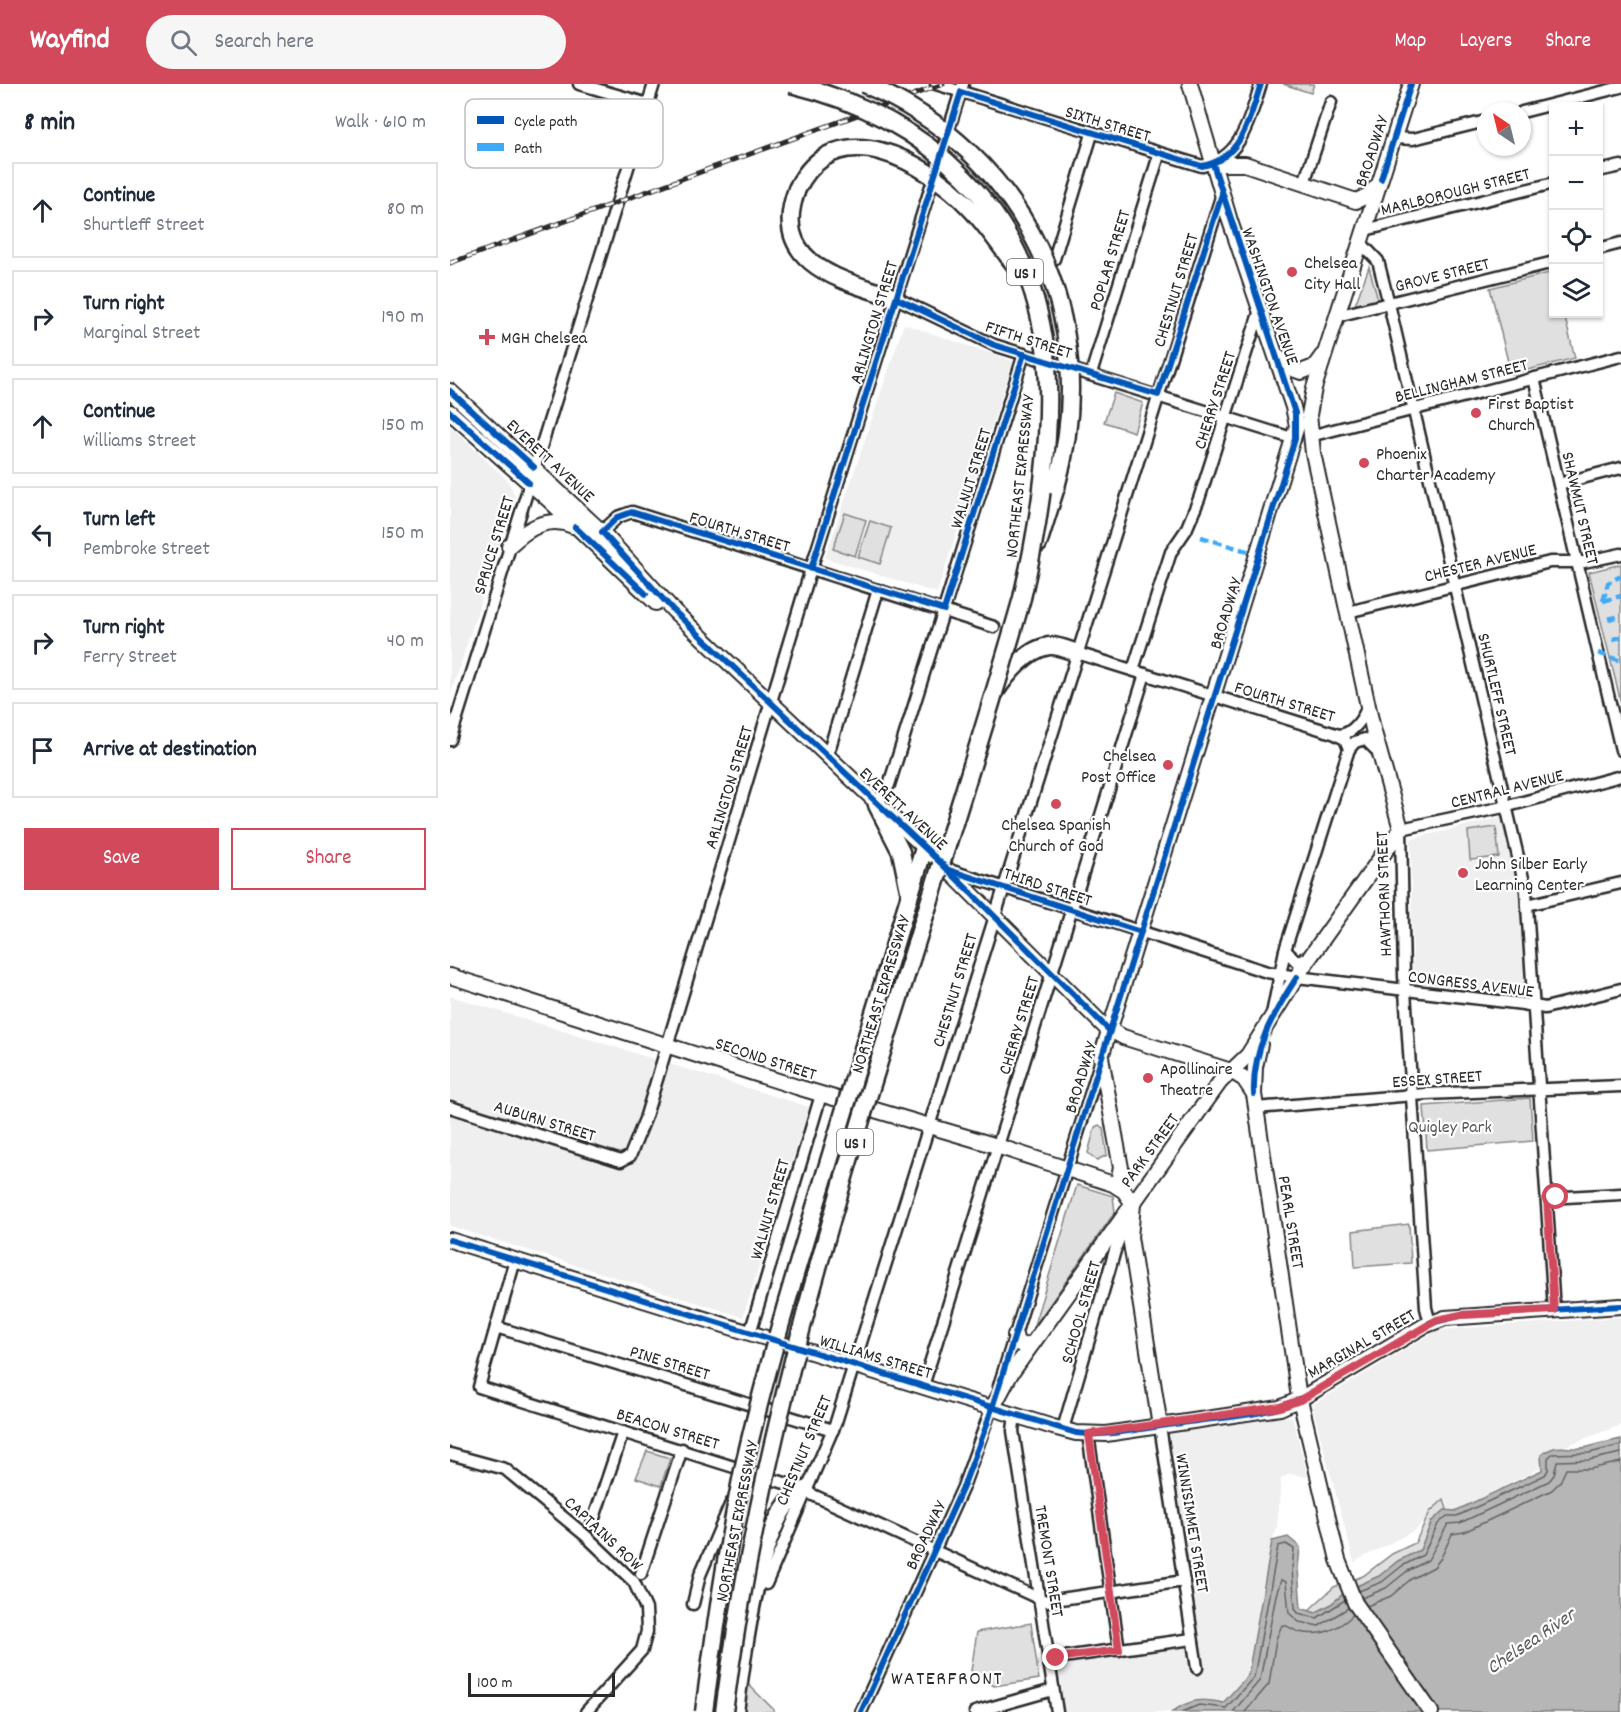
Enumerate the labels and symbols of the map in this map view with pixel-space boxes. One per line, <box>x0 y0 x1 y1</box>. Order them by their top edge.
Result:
legend <box>465 99 663 168</box>
street label: SIXTH STREET <box>1062 101 1153 150</box>
north arrow <box>1477 102 1531 156</box>
text: Cycle path <box>514 111 577 134</box>
street label: BROADWAY <box>1350 112 1397 191</box>
text: Path <box>514 138 542 161</box>
street label: MARLBOROUGH STREET <box>1378 163 1533 224</box>
street label: POPLAR STREET <box>1084 207 1139 314</box>
street label: WASHINGTON AVENUE <box>1233 225 1304 369</box>
street label: CHESTNUT STREET <box>1148 231 1207 351</box>
place label: Chelsea City Hall <box>1304 252 1361 298</box>
street label: GROVE STREET <box>1393 253 1492 300</box>
street label: ARLINGTON STREET <box>845 258 906 387</box>
road number: US 1 <box>1007 259 1043 285</box>
marker: Chelsea City Hall <box>1285 265 1299 279</box>
street label: FIFTH STREET <box>982 316 1075 367</box>
place label: MGH Chelsea <box>501 327 588 352</box>
marker: MGH Chelsea <box>478 328 496 346</box>
street label: CHERRY STREET <box>1189 348 1244 453</box>
street label: BELLINGHAM STREET <box>1393 354 1531 411</box>
street label: NORTHEAST EXPRESSWAY <box>1000 392 1043 559</box>
place label: First Baptist Church <box>1488 393 1574 439</box>
marker: First Baptist Church <box>1469 406 1483 420</box>
street label: EVERETT AVENUE <box>499 414 599 509</box>
street label: WALNUT STREET <box>945 425 1000 532</box>
place label: Phoenix Charter Academy <box>1376 443 1496 489</box>
street label: SHAWMUT STREET <box>1553 450 1604 568</box>
marker: Phoenix Charter Academy <box>1357 456 1371 470</box>
street label: SPRUCE STREET <box>468 493 522 598</box>
street label: FOURTH STREET <box>686 506 793 561</box>
street label: CHESTER AVENUE <box>1422 538 1539 590</box>
street label: BROADWAY <box>1205 574 1251 653</box>
street label: SHURTLEFF STREET <box>1469 631 1522 758</box>
street label: FOURTH STREET <box>1231 676 1338 731</box>
street label: ARLINGTON STREET <box>700 723 761 852</box>
place label: Chelsea Post Office <box>1081 745 1157 791</box>
marker: Chelsea Post Office <box>1161 758 1175 772</box>
street label: EVERETT AVENUE <box>852 762 952 857</box>
street label: CENTRAL AVENUE <box>1448 764 1567 817</box>
marker: Chelsea Spanish Church of God <box>1049 797 1063 811</box>
place label: Chelsea Spanish Church of God <box>1001 814 1111 860</box>
street label: HAWTHORN STREET <box>1371 831 1400 957</box>
place label: John Silber Early Learning Center <box>1475 853 1588 899</box>
street label: THIRD STREET <box>1000 862 1095 914</box>
marker: John Silber Early Learning Center <box>1456 866 1470 880</box>
street label: NORTHEAST EXPRESSWAY <box>846 911 919 1077</box>
street label: CHESTNUT STREET <box>927 931 986 1051</box>
street label: CONGRESS AVENUE <box>1406 965 1535 1006</box>
street label: CHERRY STREET <box>994 973 1047 1078</box>
street label: SECOND STREET <box>711 1032 819 1089</box>
street label: BROADWAY <box>1060 1038 1106 1117</box>
place label: Apollinaire Theatre <box>1160 1058 1233 1104</box>
street label: ESSEX STREET <box>1391 1065 1483 1096</box>
marker: Apollinaire Theatre <box>1141 1071 1155 1085</box>
street label: AUBURN STREET <box>490 1095 598 1150</box>
street label: PARK STREET <box>1115 1109 1187 1194</box>
park label: Quigley Park <box>1408 1116 1492 1141</box>
road number: US 1 <box>837 1129 873 1155</box>
street label: WALNUT STREET <box>745 1156 798 1263</box>
street label: PEARL STREET <box>1270 1174 1309 1271</box>
route start <box>1542 1183 1568 1209</box>
street label: SCHOOL STREET <box>1056 1258 1109 1367</box>
street label: MARGINAL STREET <box>1303 1304 1421 1386</box>
street label: WILLIAMS STREET <box>816 1329 934 1387</box>
street label: PINE STREET <box>626 1340 712 1388</box>
street label: CHESTNUT STREET <box>771 1392 840 1510</box>
street label: BEACON STREET <box>613 1403 722 1458</box>
street label: NORTHEAST EXPRESSWAY <box>711 1437 767 1604</box>
street label: WINNISIMMET STREET <box>1167 1452 1214 1595</box>
street label: CAPTAINS ROW <box>557 1492 648 1578</box>
street label: BROADWAY <box>900 1496 955 1575</box>
street label: TREMONT STREET <box>1026 1504 1069 1619</box>
water label: Chelsea River <box>1482 1601 1584 1683</box>
route end <box>1042 1644 1068 1670</box>
district label: WATERFRONT <box>891 1666 1003 1694</box>
scale bar <box>468 1670 615 1698</box>

